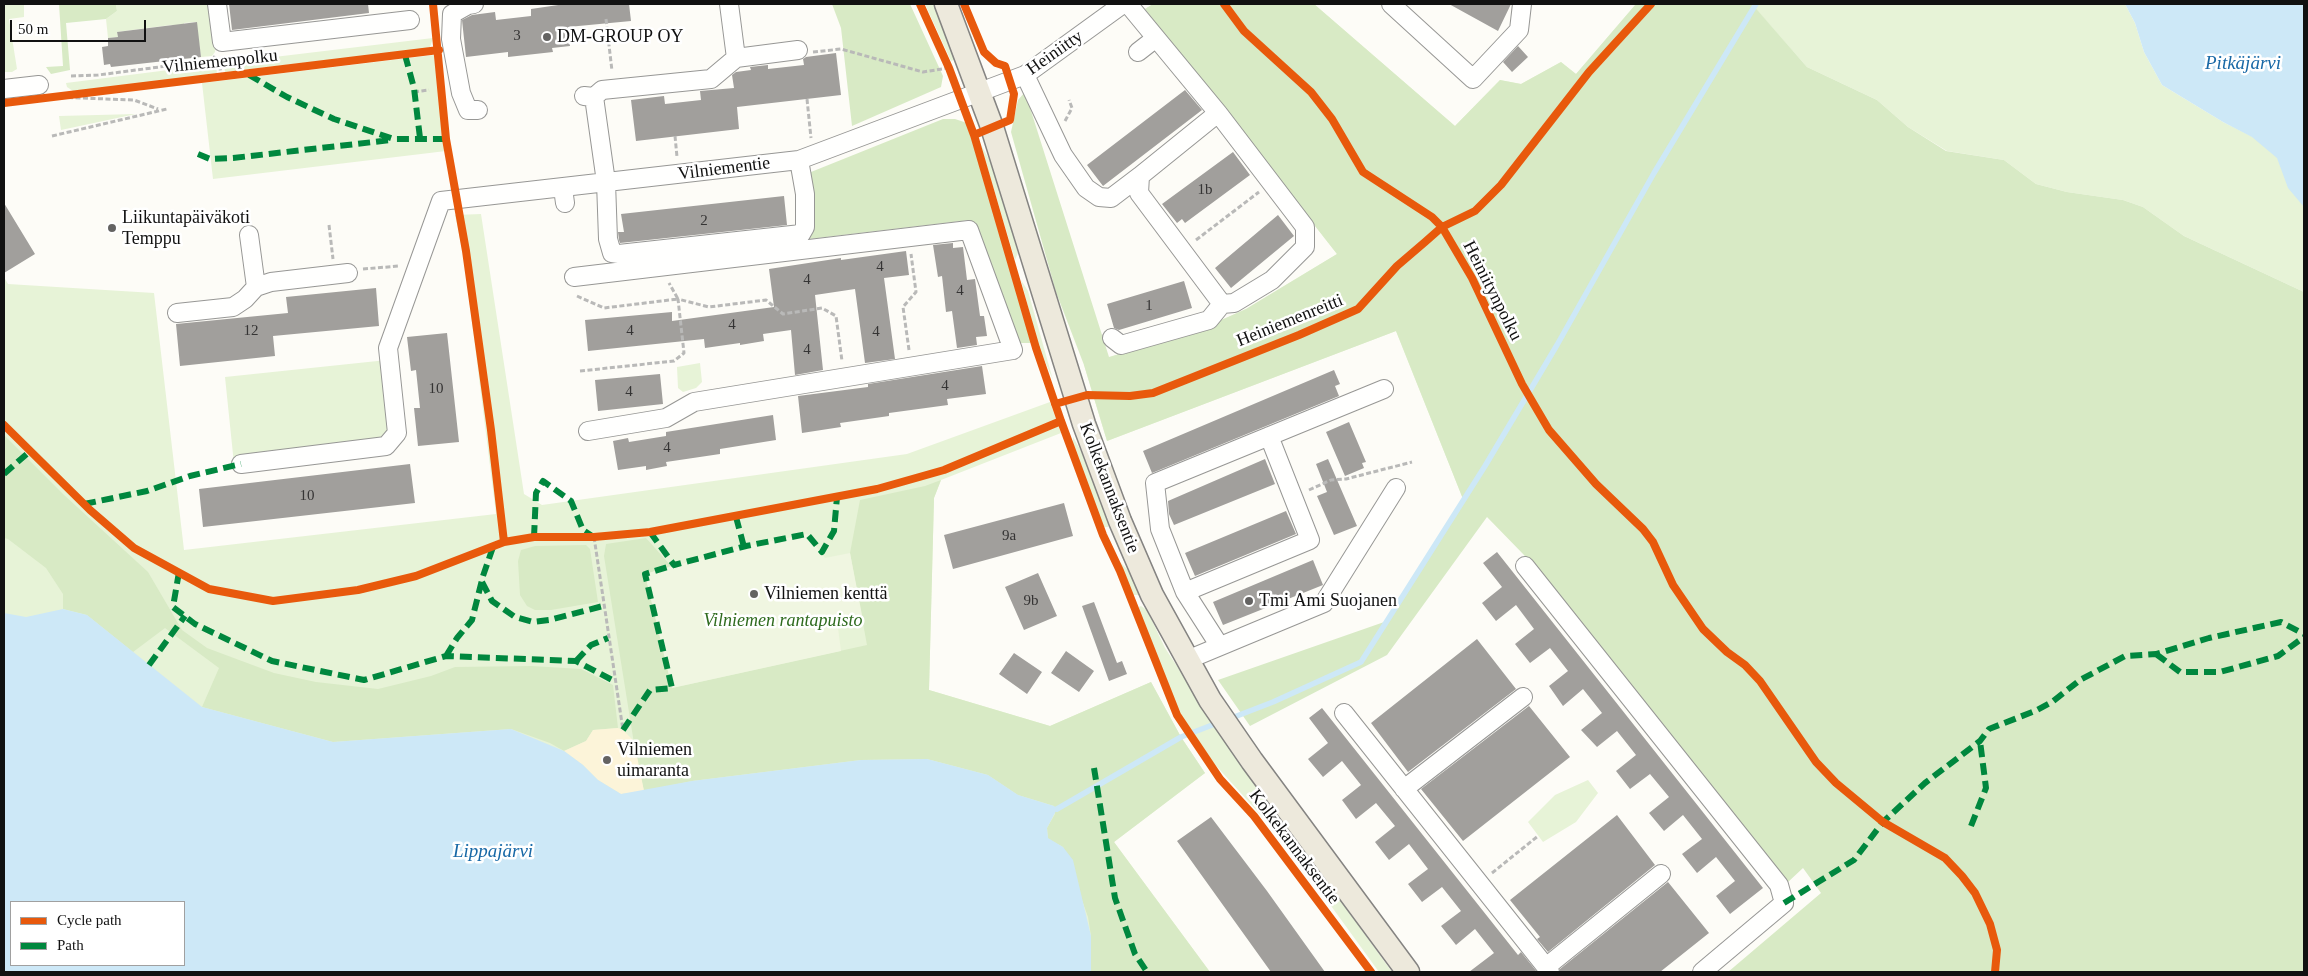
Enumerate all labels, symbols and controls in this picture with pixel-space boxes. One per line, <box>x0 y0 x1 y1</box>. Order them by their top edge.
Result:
scale bar <box>12 10 149 42</box>
text: 50 m <box>18 21 48 37</box>
place label: DM-GROUP OY <box>557 26 684 48</box>
street label: Heiniitty <box>1023 26 1087 80</box>
house number: 3 <box>513 27 521 45</box>
marker: DM-GROUP OY <box>541 31 553 43</box>
street label: Vilniemenpolku <box>161 45 279 79</box>
water label: Pitkäjärvi <box>2205 53 2281 75</box>
street label: Vilniementie <box>677 153 771 185</box>
house number: 1b <box>1198 181 1212 199</box>
place label: Liikuntapäiväkoti Temppu <box>122 207 250 250</box>
house number: 2 <box>700 212 708 230</box>
marker: Liikuntapäiväkoti Temppu <box>106 222 118 234</box>
street label: Heiniitynpolku <box>1458 238 1526 344</box>
house number: 4 <box>876 258 884 276</box>
house number: 4 <box>803 271 811 289</box>
house number: 4 <box>956 282 964 300</box>
street label: Heiniemenreitti <box>1234 290 1346 352</box>
house number: 1 <box>1145 297 1153 315</box>
house number: 4 <box>728 316 736 334</box>
house number: 12 <box>244 322 258 340</box>
house number: 4 <box>626 322 634 340</box>
house number: 4 <box>872 323 880 341</box>
house number: 4 <box>803 341 811 359</box>
house number: 4 <box>941 377 949 395</box>
house number: 10 <box>428 380 444 398</box>
house number: 4 <box>625 383 633 401</box>
street label: Kolkekannaksentie <box>1074 420 1144 556</box>
house number: 4 <box>663 439 671 457</box>
house number: 10 <box>300 487 314 505</box>
house number: 9a <box>1002 527 1016 545</box>
place label: Vilniemen kenttä <box>764 583 887 605</box>
marker: Vilniemen kenttä <box>748 588 760 600</box>
place label: Tmi Ami Suojanen <box>1259 590 1397 612</box>
house number: 9b <box>1024 592 1038 610</box>
marker: Tmi Ami Suojanen <box>1243 595 1255 607</box>
park label: Vilniemen rantapuisto <box>703 610 863 632</box>
place label: Vilniemen uimaranta <box>617 739 692 782</box>
marker: Vilniemen uimaranta <box>601 754 613 766</box>
street label: Kolkekannaksentie <box>1244 785 1344 909</box>
water label: Lippajärvi <box>453 841 533 863</box>
legend <box>10 901 185 966</box>
text: Cycle path <box>57 912 122 928</box>
text: Path <box>57 937 84 953</box>

